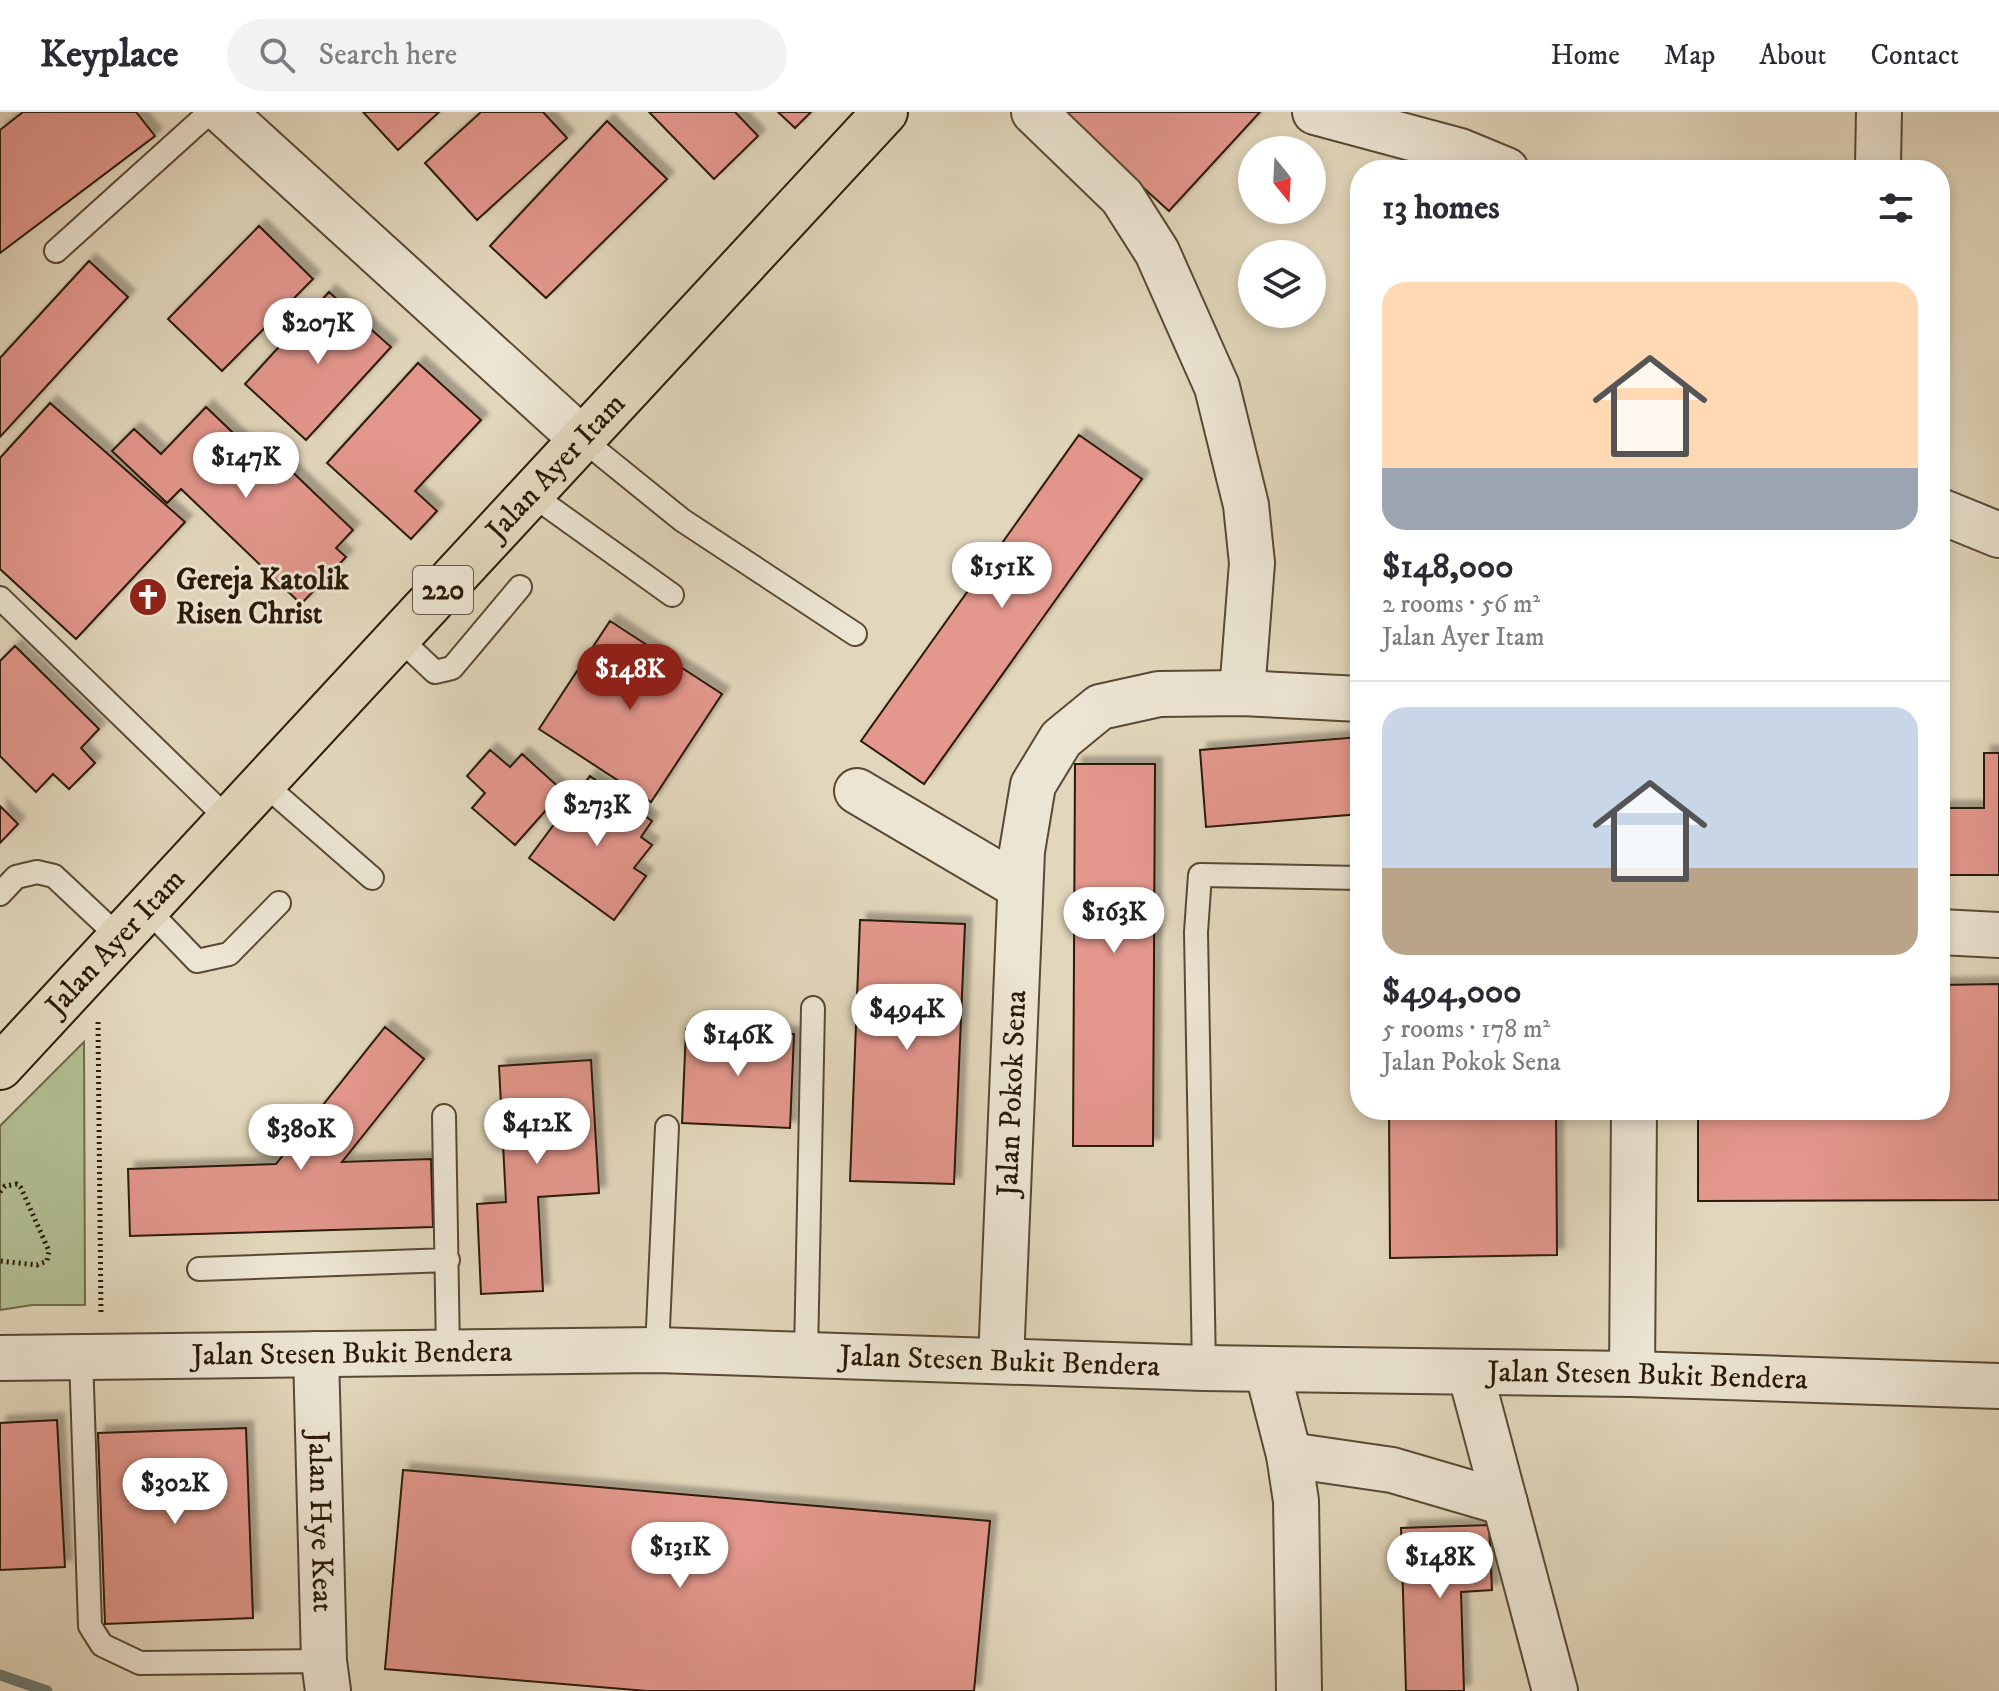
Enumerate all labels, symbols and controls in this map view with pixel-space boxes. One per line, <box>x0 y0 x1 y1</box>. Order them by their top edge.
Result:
search box <box>227 19 787 91</box>
text: Keyplace <box>40 31 179 79</box>
icon: search <box>255 33 299 77</box>
text: Search here <box>319 37 457 74</box>
text: Home <box>1551 38 1620 73</box>
text: Map <box>1664 38 1715 73</box>
text: About <box>1759 38 1826 73</box>
text: Contact <box>1870 38 1959 73</box>
north arrow <box>1238 136 1326 224</box>
map controls <box>1238 136 1326 328</box>
icon: filters <box>1874 186 1918 230</box>
text: 13 homes <box>1382 187 1500 229</box>
button: layers <box>1238 240 1326 328</box>
pin: $207K <box>262 298 374 366</box>
text: $207K <box>282 307 354 340</box>
icon: home <box>1578 334 1722 478</box>
street label: Jalan Ayer Itam <box>477 386 633 551</box>
pin: $147K <box>190 432 302 500</box>
text: $147K <box>211 441 281 474</box>
pin: $151K <box>946 542 1058 610</box>
text: $148,000 <box>1382 546 1514 588</box>
text: $151K <box>970 551 1034 584</box>
place label: Gereja Katolik Risen Christ <box>176 562 350 633</box>
road number: 220 <box>413 566 473 614</box>
church icon: Gereja Katolik Risen Christ <box>127 576 169 618</box>
text: 2 rooms · 56 m² <box>1382 588 1540 621</box>
text: Jalan Ayer Itam <box>1382 621 1545 654</box>
pin: $148K <box>574 644 686 712</box>
text: $148K <box>595 653 665 686</box>
icon: home <box>1578 759 1722 903</box>
pin: $273K <box>541 780 653 848</box>
text: $273K <box>563 789 631 822</box>
street label: Jalan Ayer Itam <box>36 861 193 1026</box>
pin: $163K <box>1058 887 1170 955</box>
text: $163K <box>1081 896 1147 929</box>
text: $494,000 <box>1382 971 1522 1013</box>
pin: $494K <box>851 984 963 1052</box>
street label: Jalan Pokok Sena <box>989 989 1035 1200</box>
text: $494K <box>869 993 945 1026</box>
pin: $146K <box>682 1010 794 1078</box>
text: 5 rooms · 178 m² <box>1382 1013 1550 1046</box>
text: $146K <box>703 1019 773 1052</box>
text: Jalan Pokok Sena <box>1382 1046 1561 1079</box>
pin: $412K <box>481 1098 593 1166</box>
pin: $380K <box>245 1104 357 1172</box>
text: $412K <box>502 1107 572 1140</box>
text: $380K <box>266 1113 336 1146</box>
street label: Jalan Stesen Bukit Bendera <box>188 1333 513 1374</box>
street label: Jalan Stesen Bukit Bendera <box>836 1337 1161 1385</box>
street label: Jalan Stesen Bukit Bendera <box>1484 1353 1809 1398</box>
street label: Jalan Hye Keat <box>299 1428 341 1613</box>
pin: $302K <box>119 1458 231 1526</box>
text: $302K <box>141 1467 209 1500</box>
pin: $131K <box>624 1522 736 1590</box>
text: $131K <box>649 1531 711 1564</box>
pin: $148K <box>1384 1532 1496 1600</box>
text: $148K <box>1405 1541 1475 1574</box>

